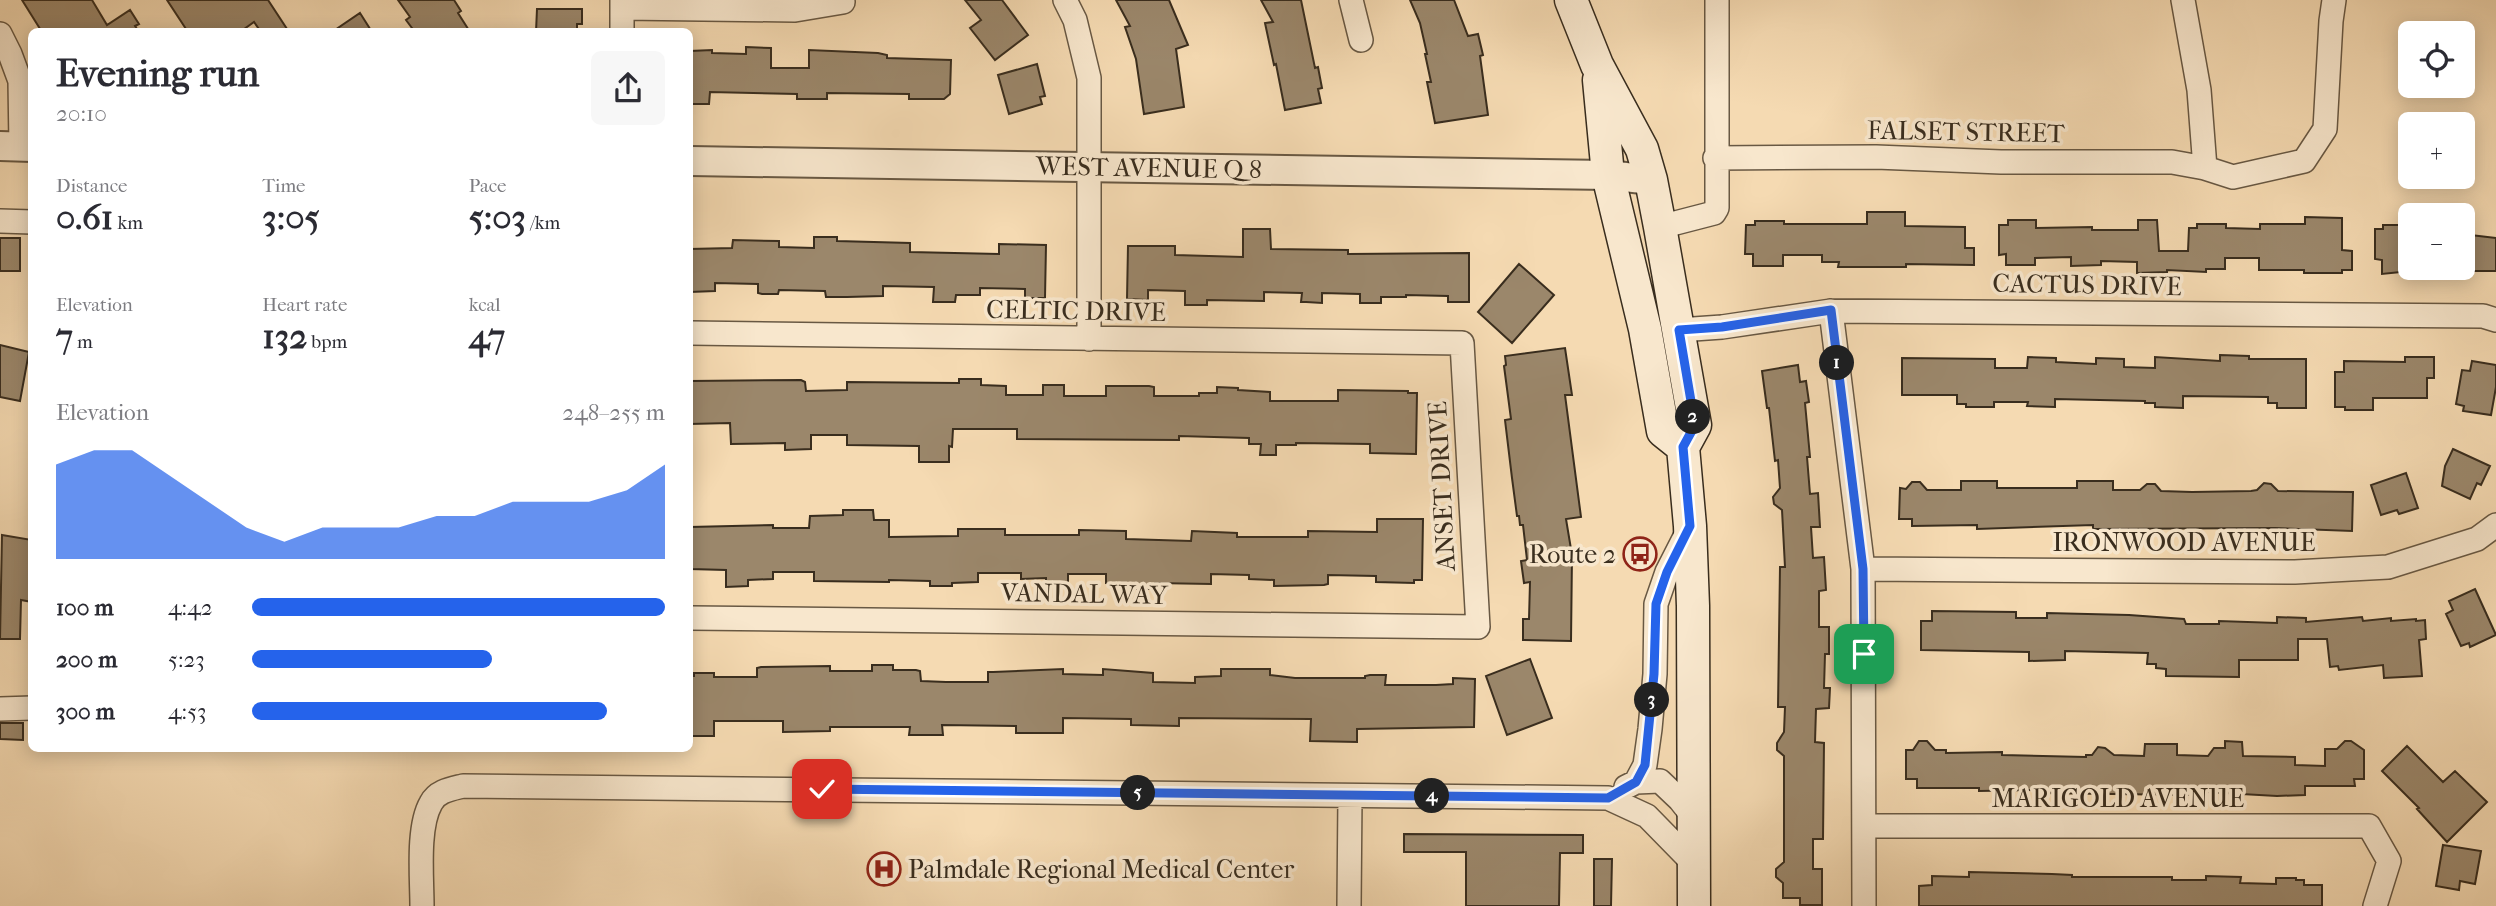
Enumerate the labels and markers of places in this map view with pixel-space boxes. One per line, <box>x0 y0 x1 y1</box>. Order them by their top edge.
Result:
pin: 1 <box>1820 346 1854 380</box>
pin: 2 <box>1676 400 1710 434</box>
bus stop icon: Route 2 <box>1621 535 1659 573</box>
place label: Route 2 <box>1529 539 1616 570</box>
pin <box>1834 624 1894 684</box>
pin: 3 <box>1634 682 1670 718</box>
pin <box>792 759 852 819</box>
pin: 5 <box>1120 776 1156 810</box>
pin: 4 <box>1414 778 1450 814</box>
hospital icon: Palmdale Regional Medical Center <box>865 850 903 888</box>
place label: Palmdale Regional Medical Center <box>908 854 1294 885</box>

